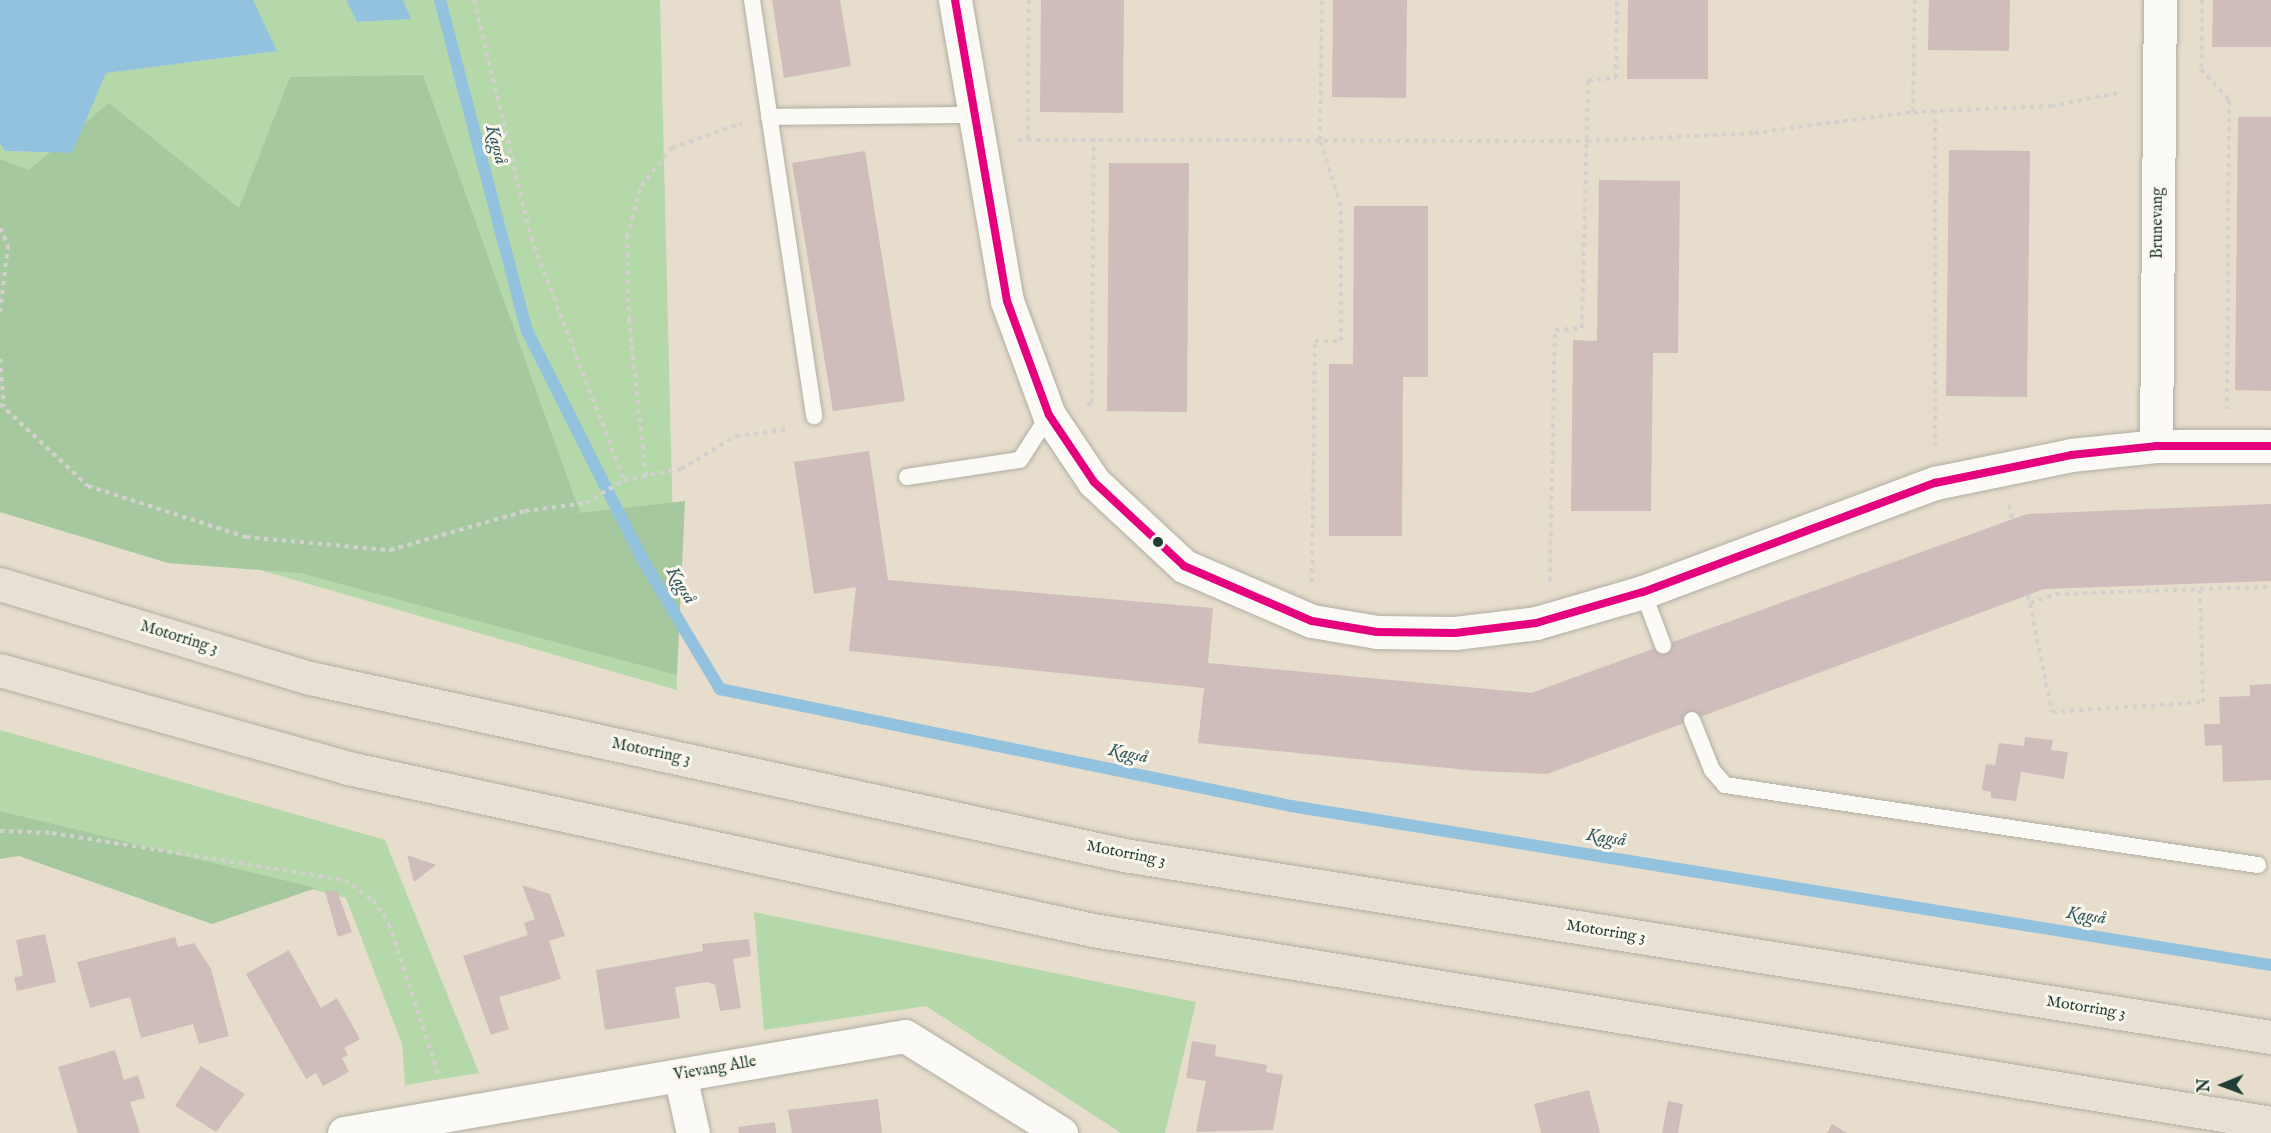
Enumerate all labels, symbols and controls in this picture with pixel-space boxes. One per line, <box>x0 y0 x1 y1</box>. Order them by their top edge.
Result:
water label: Kagså <box>479 123 511 167</box>
street label: Brunevang <box>2148 187 2168 259</box>
unlabelled marker <box>1152 536 1164 548</box>
water label: Kagså <box>660 563 700 609</box>
street label: Motorring 3 <box>138 617 220 659</box>
street label: Motorring 3 <box>610 734 692 770</box>
water label: Kagså <box>1106 740 1150 770</box>
water label: Kagså <box>1585 825 1627 853</box>
street label: Motorring 3 <box>1085 837 1167 871</box>
water label: Kagså <box>2065 903 2107 931</box>
street label: Motorring 3 <box>1565 916 1647 948</box>
street label: Motorring 3 <box>2045 992 2127 1024</box>
street label: Vievang Alle <box>672 1052 758 1086</box>
north arrow <box>2193 1055 2253 1115</box>
text: N <box>2195 1078 2215 1092</box>

